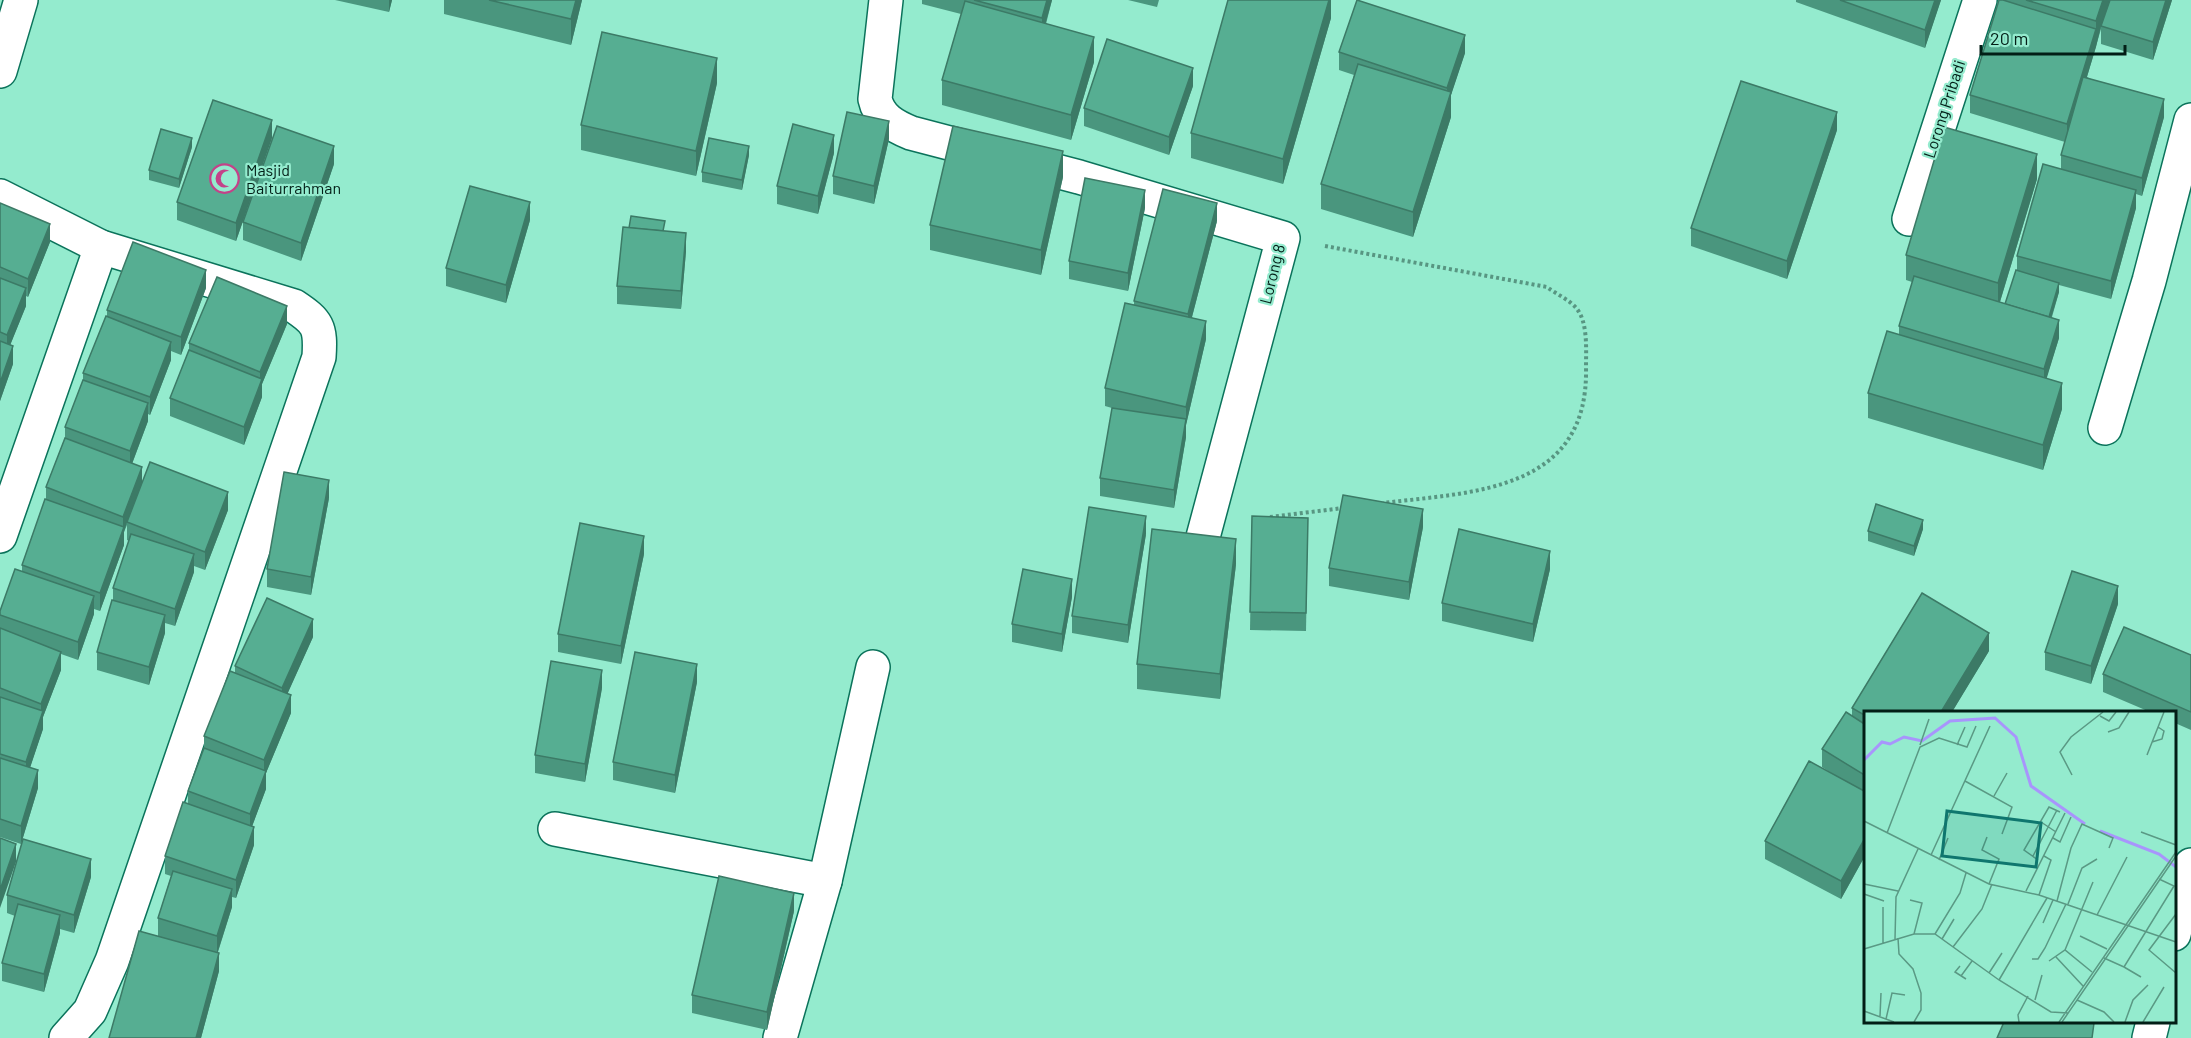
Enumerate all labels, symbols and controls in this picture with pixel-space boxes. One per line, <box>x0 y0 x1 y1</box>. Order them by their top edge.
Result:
scale bar <box>1981 18 2125 56</box>
text: 20 m <box>1990 27 2028 49</box>
street label: Lorong Pribadi <box>1919 58 1968 160</box>
place label: Masjid Baiturrahman <box>246 160 341 197</box>
mosque icon: Masjid Baiturrahman <box>209 163 241 195</box>
street label: Lorong 8 <box>1255 242 1288 306</box>
inset map <box>1864 711 2176 1023</box>

